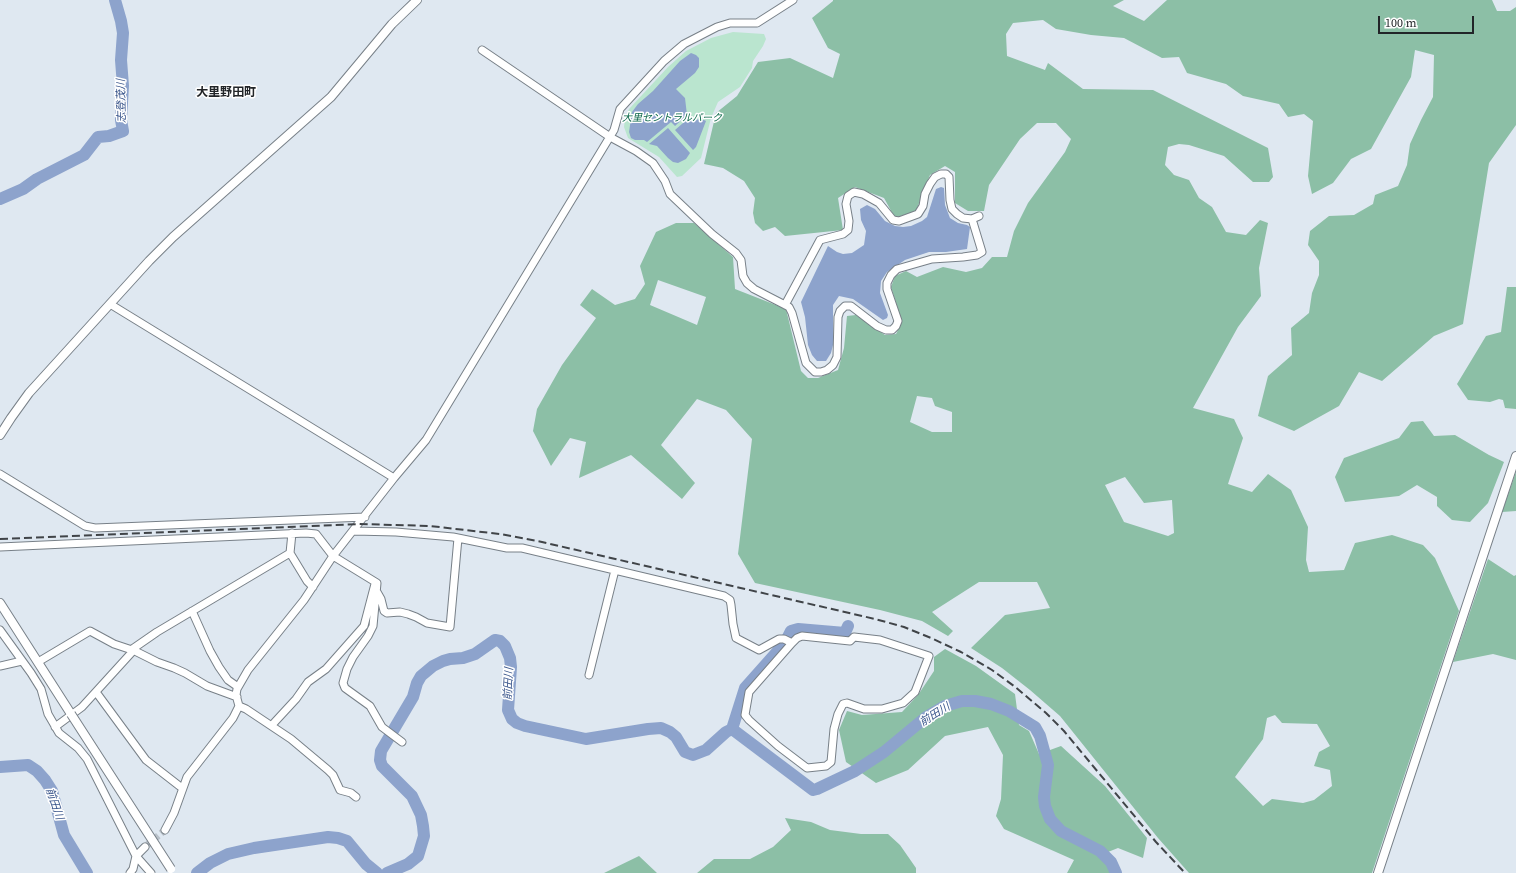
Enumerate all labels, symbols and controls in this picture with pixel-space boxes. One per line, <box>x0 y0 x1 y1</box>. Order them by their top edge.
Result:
scale bar <box>1380 8 1476 34</box>
text: 100 m <box>1385 15 1417 31</box>
water label: 志登茂川 <box>115 79 129 123</box>
district label: 大里野田町 <box>196 86 256 100</box>
park label: 大里セントラルパーク <box>622 112 722 124</box>
water label: 前田川 <box>502 667 516 701</box>
water label: 前田川 <box>918 701 952 729</box>
water label: 前田川 <box>42 786 66 822</box>

